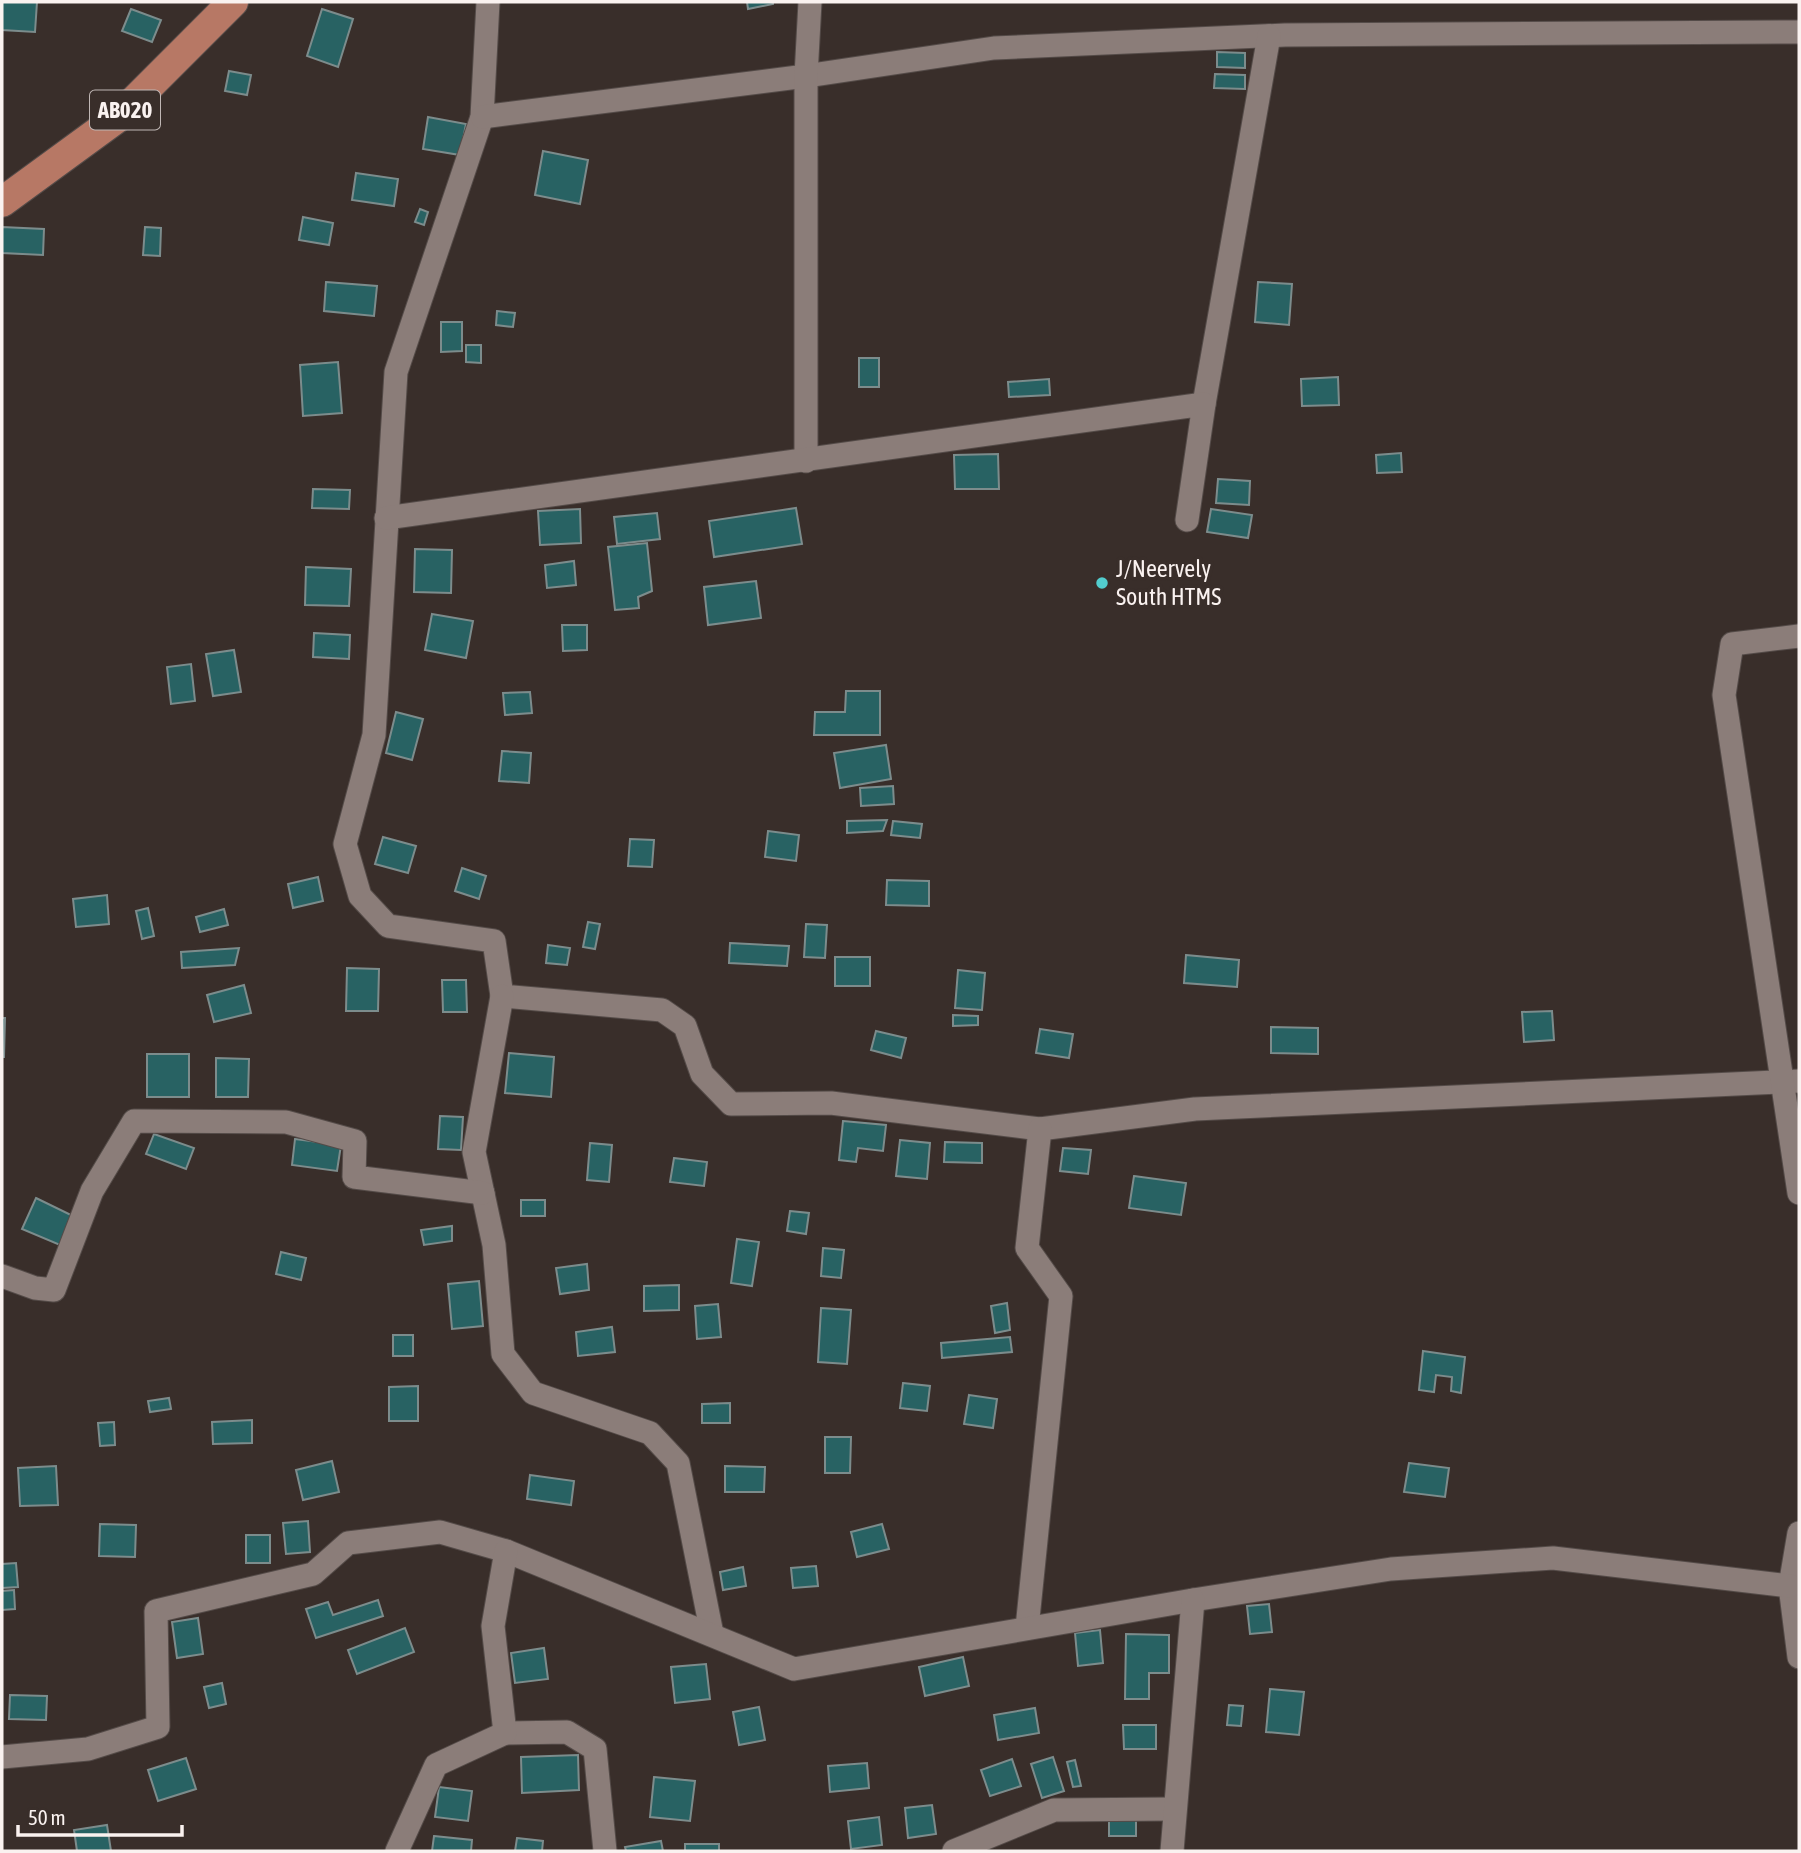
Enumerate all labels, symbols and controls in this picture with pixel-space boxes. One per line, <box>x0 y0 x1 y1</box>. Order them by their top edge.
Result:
road number: AB020 <box>90 90 160 130</box>
place label: J/Neervely South HTMS <box>1116 555 1221 610</box>
marker: J/Neervely South HTMS <box>1094 575 1110 591</box>
scale bar <box>18 1794 182 1838</box>
text: 50 m <box>28 1805 66 1829</box>

